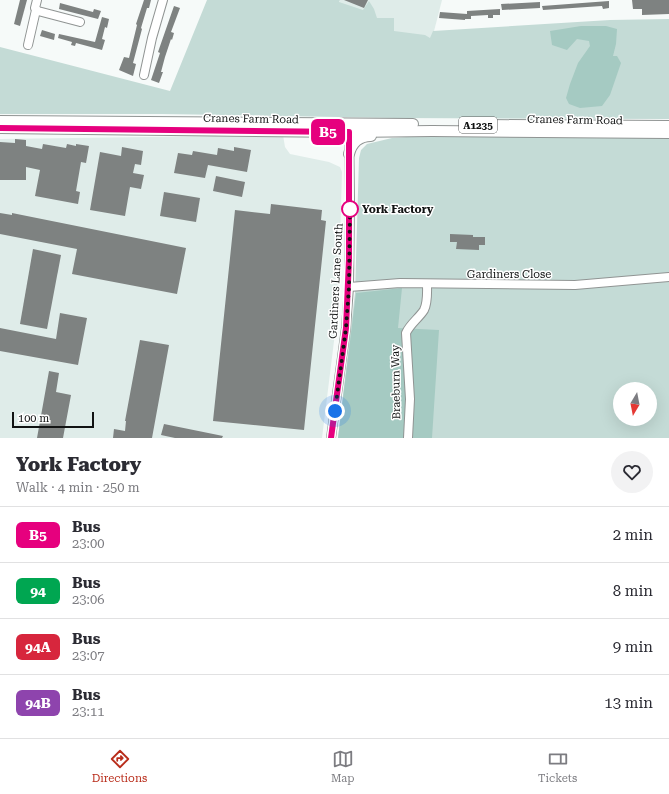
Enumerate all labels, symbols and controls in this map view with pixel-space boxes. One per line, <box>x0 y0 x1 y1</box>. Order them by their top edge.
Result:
street label: Cranes Farm Road <box>203 112 299 126</box>
street label: Cranes Farm Road <box>527 113 623 127</box>
road number: A1235 <box>459 117 497 133</box>
line badge: B5 <box>310 119 346 145</box>
text: B5 <box>319 124 337 140</box>
marker: York Factory <box>341 200 359 218</box>
place label: York Factory <box>362 203 434 216</box>
street label: Gardiners Lane South <box>326 223 346 339</box>
street label: Gardiners Close <box>467 268 551 281</box>
street label: Braeburn Way <box>389 344 403 420</box>
north arrow <box>613 382 657 426</box>
map controls <box>613 382 657 426</box>
your location <box>325 401 345 421</box>
scale bar <box>12 410 94 429</box>
text: 100 m <box>18 412 49 425</box>
button: heart <box>611 451 653 493</box>
text: York Factory <box>16 453 141 476</box>
text: Walk · 4 min · 250 m <box>16 480 140 495</box>
text: Bus <box>72 518 100 536</box>
text: 2 min <box>613 526 653 544</box>
text: B5 <box>29 527 47 543</box>
text: 23:00 <box>72 536 104 551</box>
text: Bus <box>72 574 100 592</box>
text: 8 min <box>613 582 653 600</box>
text: 94 <box>30 583 46 599</box>
text: 23:06 <box>72 592 104 607</box>
text: Bus <box>72 630 100 648</box>
text: 9 min <box>613 638 653 656</box>
text: 94A <box>25 639 51 655</box>
text: 23:07 <box>72 648 104 663</box>
text: Bus <box>72 686 100 704</box>
text: 13 min <box>604 694 653 712</box>
text: 94B <box>25 695 51 711</box>
text: 23:11 <box>72 704 104 719</box>
tab: Directions <box>92 748 147 785</box>
tab: Map <box>331 748 354 785</box>
tab: Tickets <box>538 748 577 785</box>

